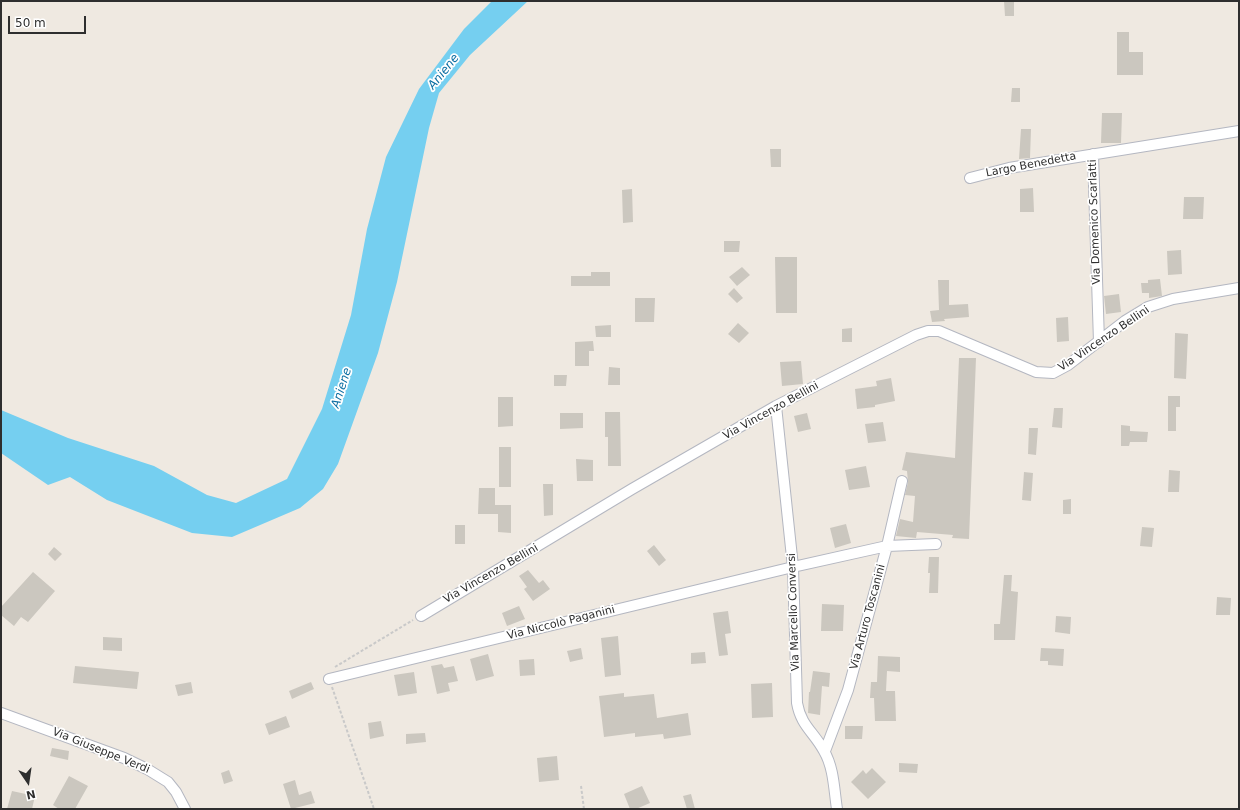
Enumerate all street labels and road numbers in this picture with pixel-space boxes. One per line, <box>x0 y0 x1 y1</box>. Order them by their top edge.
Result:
street label: Largo Benedetta <box>985 150 1077 180</box>
street label: Via Domenico Scarlatti <box>1086 159 1104 285</box>
street label: Via Vincenzo Bellini <box>1056 304 1152 374</box>
street label: Via Vincenzo Bellini <box>721 379 821 443</box>
street label: Via Vincenzo Bellini <box>441 541 541 607</box>
street label: Via Marcello Conversi <box>785 553 803 671</box>
street label: Via Arturo Toscanini <box>848 563 888 671</box>
street label: Via Niccolò Paganini <box>506 603 616 643</box>
street label: Via Giuseppe Verdi <box>50 725 152 777</box>

